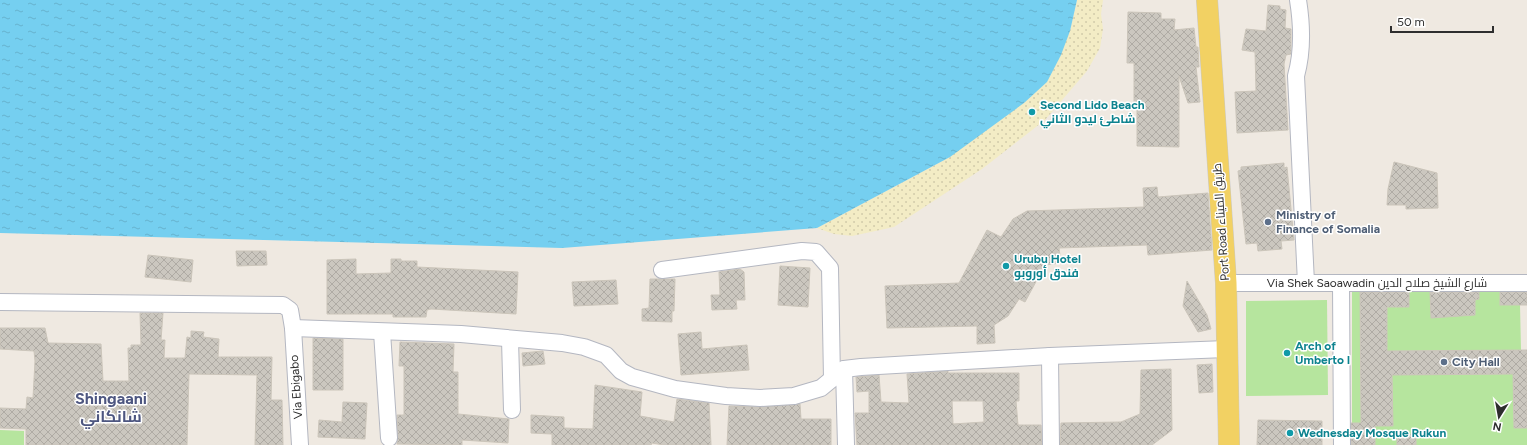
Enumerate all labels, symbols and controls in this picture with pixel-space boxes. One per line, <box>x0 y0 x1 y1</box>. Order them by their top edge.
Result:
scale bar <box>1391 8 1493 34</box>
text: 50 m <box>1397 15 1425 29</box>
place label: Second Lido Beach شاطئ ليدو الثاني <box>1040 98 1145 129</box>
marker: Second Lido Beach شاطئ ليدو الثاني <box>1027 107 1037 117</box>
street label: Port Road طريق الميناء <box>1210 163 1232 281</box>
place label: Ministry of Finance of Somalia <box>1276 208 1380 236</box>
marker: Ministry of Finance of Somalia <box>1263 217 1273 227</box>
place label: Urubu Hotel فندق أوروبو <box>1014 252 1081 281</box>
marker: Urubu Hotel فندق أوروبو <box>1001 261 1011 271</box>
street label: Via Shek Saoawadin شارع الشيخ صلاح الدين <box>1267 276 1487 291</box>
place label: Arch of Umberto I <box>1295 339 1350 367</box>
marker: Arch of Umberto I <box>1282 348 1292 358</box>
street label: Via Ebigabo <box>287 354 305 420</box>
place label: City Hall <box>1452 355 1500 369</box>
marker: City Hall <box>1439 357 1449 367</box>
district label: Shingaani شانكاني <box>75 389 147 429</box>
north arrow <box>1479 397 1519 437</box>
text: N <box>1492 419 1503 434</box>
place label: Wednesday Mosque Rukun <box>1298 426 1446 440</box>
marker: Wednesday Mosque Rukun <box>1285 428 1295 438</box>

